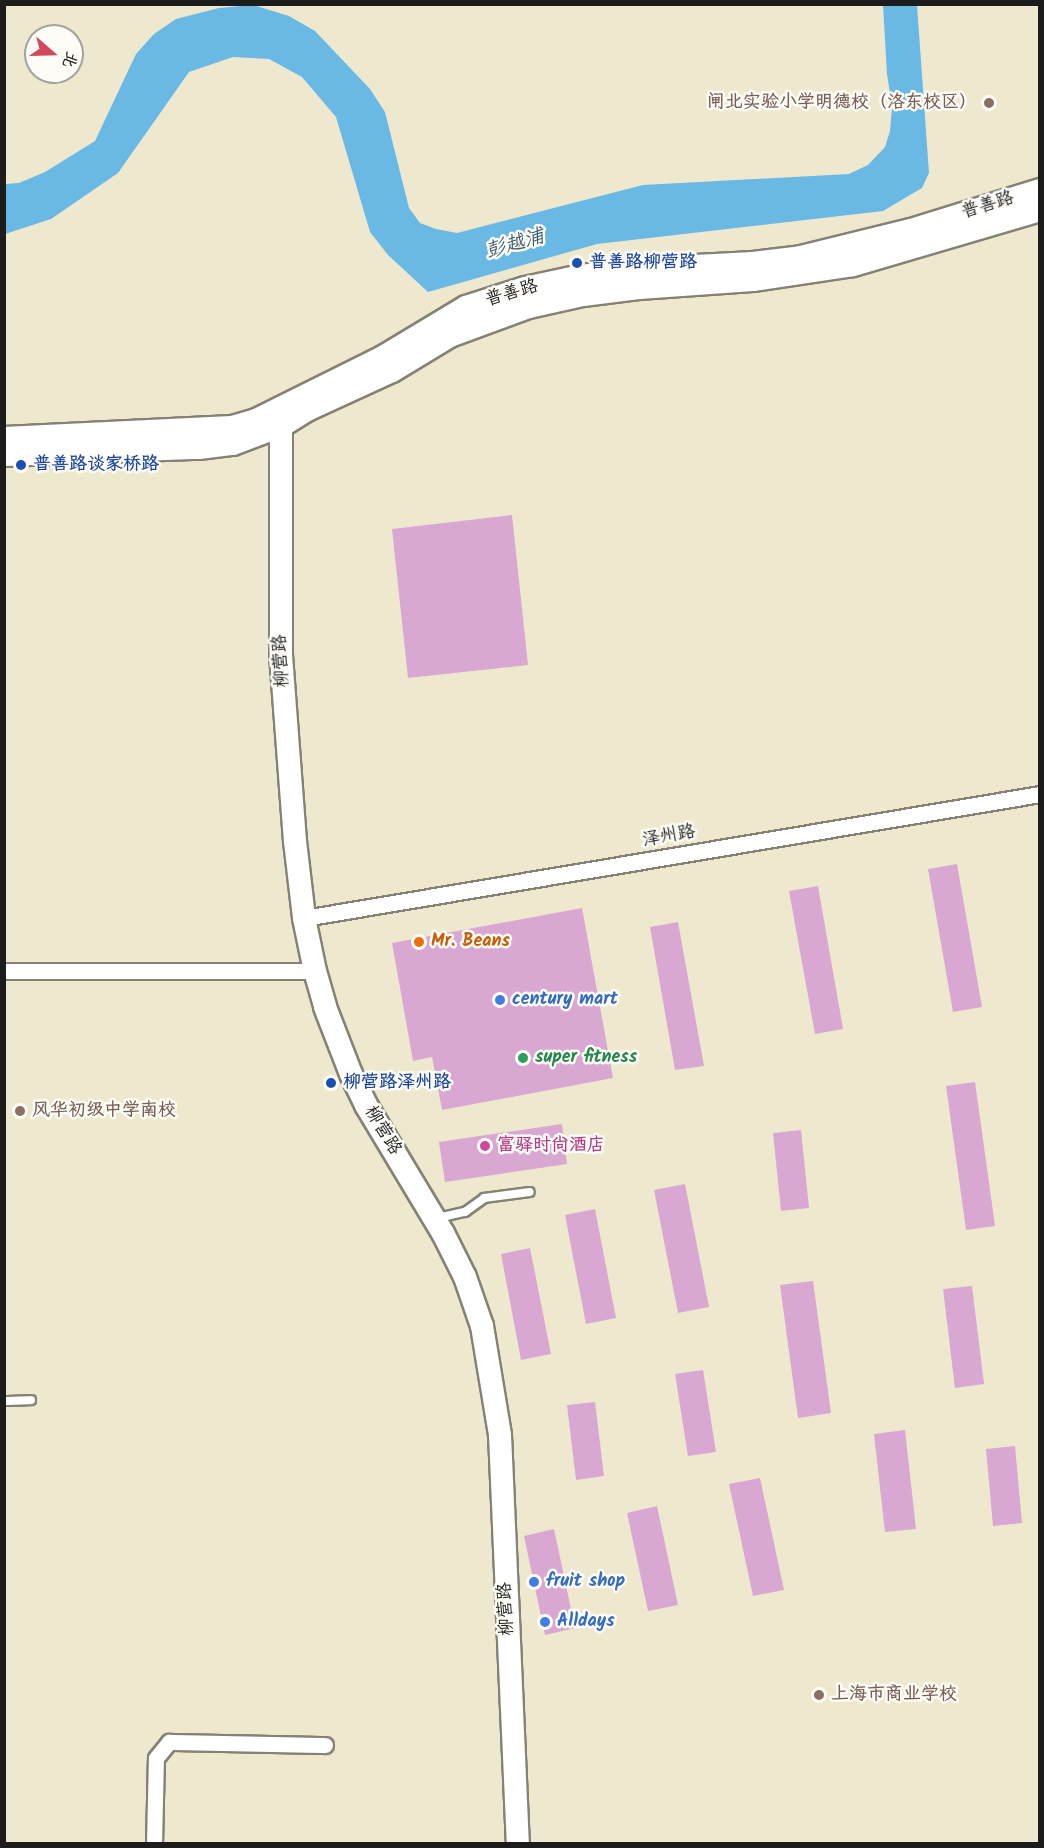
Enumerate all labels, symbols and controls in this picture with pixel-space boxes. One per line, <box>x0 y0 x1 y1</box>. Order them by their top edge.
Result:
north arrow <box>24 24 84 84</box>
text: 北 <box>55 48 84 71</box>
place label: 闸北实验小学明德校（洛东校区） <box>707 92 977 114</box>
marker: 闸北实验小学明德校（洛东校区） <box>982 96 996 110</box>
street label: 普善路 <box>959 188 1017 224</box>
water label: 彭越浦 <box>483 225 547 265</box>
place label: 普善路柳营路 <box>589 252 697 274</box>
marker: 普善路柳营路 <box>570 256 584 270</box>
street label: 普善路 <box>483 276 541 312</box>
place label: 普善路谈家桥路 <box>33 454 159 476</box>
marker: 普善路谈家桥路 <box>14 458 28 472</box>
street label: 柳营路 <box>270 633 294 689</box>
street label: 泽州路 <box>641 822 697 852</box>
place label: Mr. Beans <box>431 931 510 953</box>
marker: Mr. Beans <box>412 935 426 949</box>
place label: century mart <box>512 989 618 1011</box>
marker: century mart <box>493 993 507 1007</box>
place label: super fitness <box>535 1047 637 1069</box>
marker: super fitness <box>516 1051 530 1065</box>
place label: 柳营路泽州路 <box>343 1072 451 1094</box>
marker: 柳营路泽州路 <box>324 1076 338 1090</box>
place label: 风华初级中学南校 <box>32 1100 176 1122</box>
street label: 柳营路 <box>359 1102 405 1160</box>
marker: 风华初级中学南校 <box>13 1104 27 1118</box>
place label: 富驿时尚酒店 <box>497 1135 605 1157</box>
marker: 富驿时尚酒店 <box>478 1139 492 1153</box>
place label: fruit shop <box>546 1571 625 1593</box>
marker: fruit shop <box>527 1575 541 1589</box>
street label: 柳营路 <box>495 1581 519 1637</box>
place label: Alldays <box>557 1611 615 1633</box>
marker: Alldays <box>538 1615 552 1629</box>
place label: 上海市商业学校 <box>831 1684 957 1706</box>
marker: 上海市商业学校 <box>812 1688 826 1702</box>

